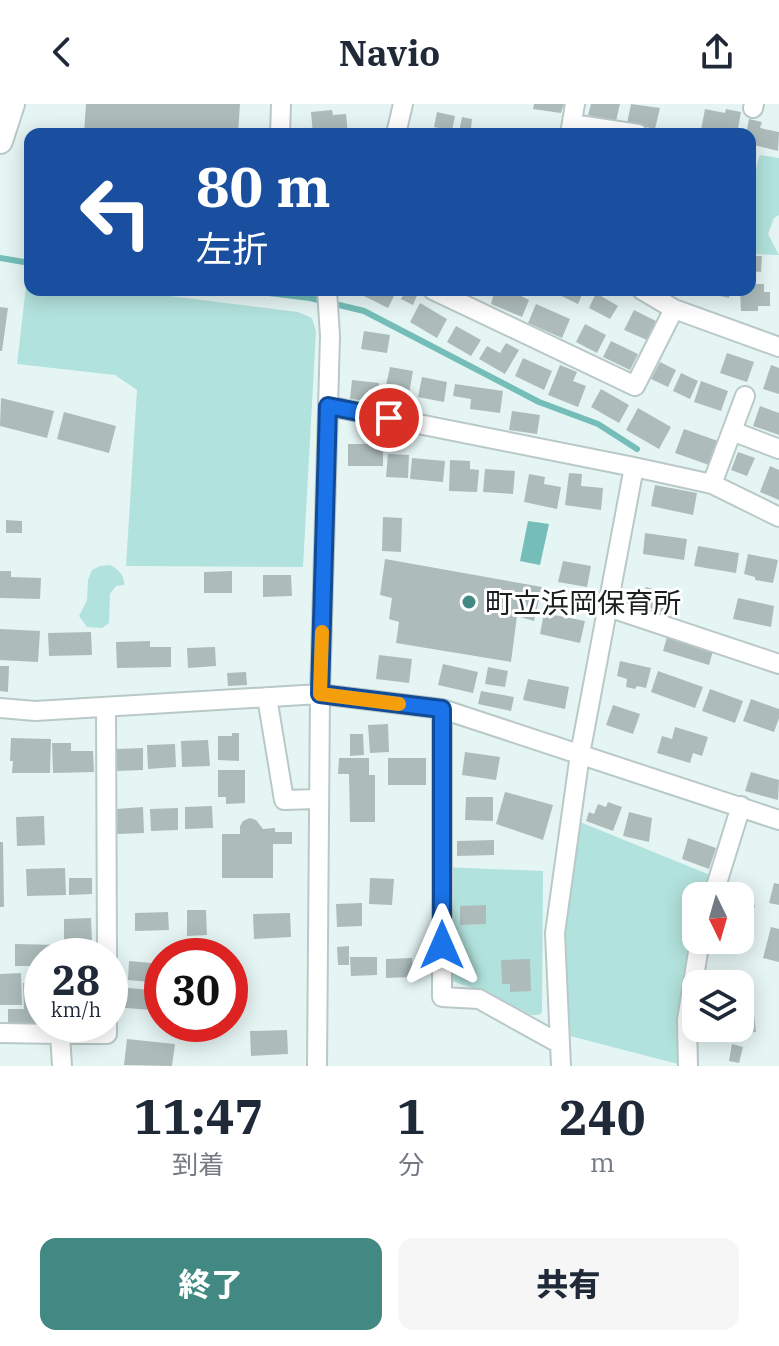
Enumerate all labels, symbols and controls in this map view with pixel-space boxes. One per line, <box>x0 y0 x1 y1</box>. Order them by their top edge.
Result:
text: Navio <box>339 29 440 76</box>
icon: back <box>40 30 84 74</box>
icon: share <box>695 30 739 74</box>
text: 80 m <box>196 150 331 222</box>
icon: left <box>64 160 168 264</box>
text: 左折 <box>196 225 268 272</box>
pin <box>355 384 423 452</box>
icon: arrive <box>367 396 411 440</box>
place label: 町立浜岡保育所 <box>485 584 681 621</box>
marker: 町立浜岡保育所 <box>460 593 478 611</box>
north arrow <box>682 882 754 954</box>
map controls <box>682 882 754 1042</box>
position arrow <box>400 903 484 987</box>
speed limit sign: 30 <box>144 938 248 1042</box>
text: 28 <box>52 954 100 1006</box>
button: layers <box>682 970 754 1042</box>
text: km/h <box>51 996 101 1023</box>
text: 11:47 <box>134 1085 263 1147</box>
text: 1 <box>397 1085 426 1147</box>
text: 240 <box>559 1086 645 1148</box>
text: m <box>590 1145 615 1179</box>
text: 到着 <box>172 1147 224 1181</box>
text: 分 <box>398 1147 424 1181</box>
button: 終了 <box>40 1238 382 1330</box>
button: 共有 <box>398 1238 739 1330</box>

